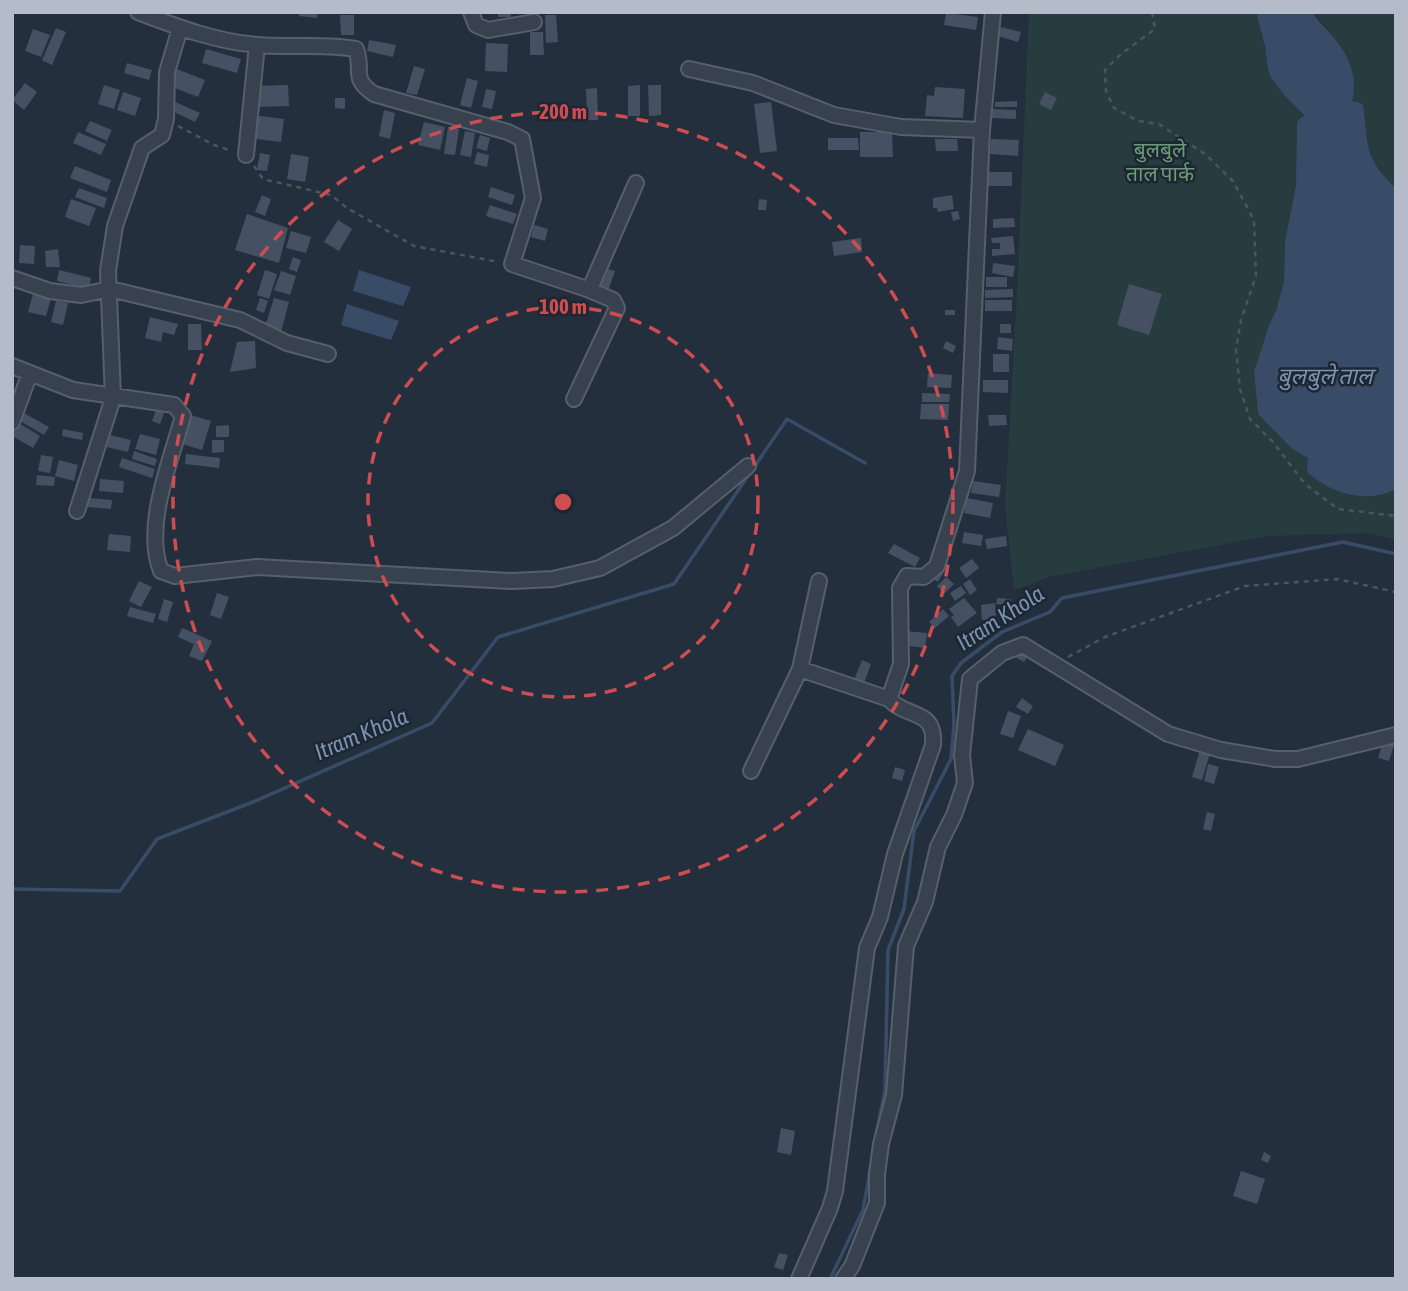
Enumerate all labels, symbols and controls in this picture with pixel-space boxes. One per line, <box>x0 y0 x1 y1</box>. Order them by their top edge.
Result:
text: 200 m <box>539 99 587 123</box>
park label: बुलबुले ताल पार्क <box>1126 137 1195 185</box>
text: 100 m <box>539 294 587 318</box>
water label: बुलबुले ताल <box>1277 363 1377 391</box>
centre of rings <box>551 490 575 514</box>
water label: Itram Khola <box>952 580 1049 656</box>
water label: Itram Khola <box>311 703 412 765</box>

